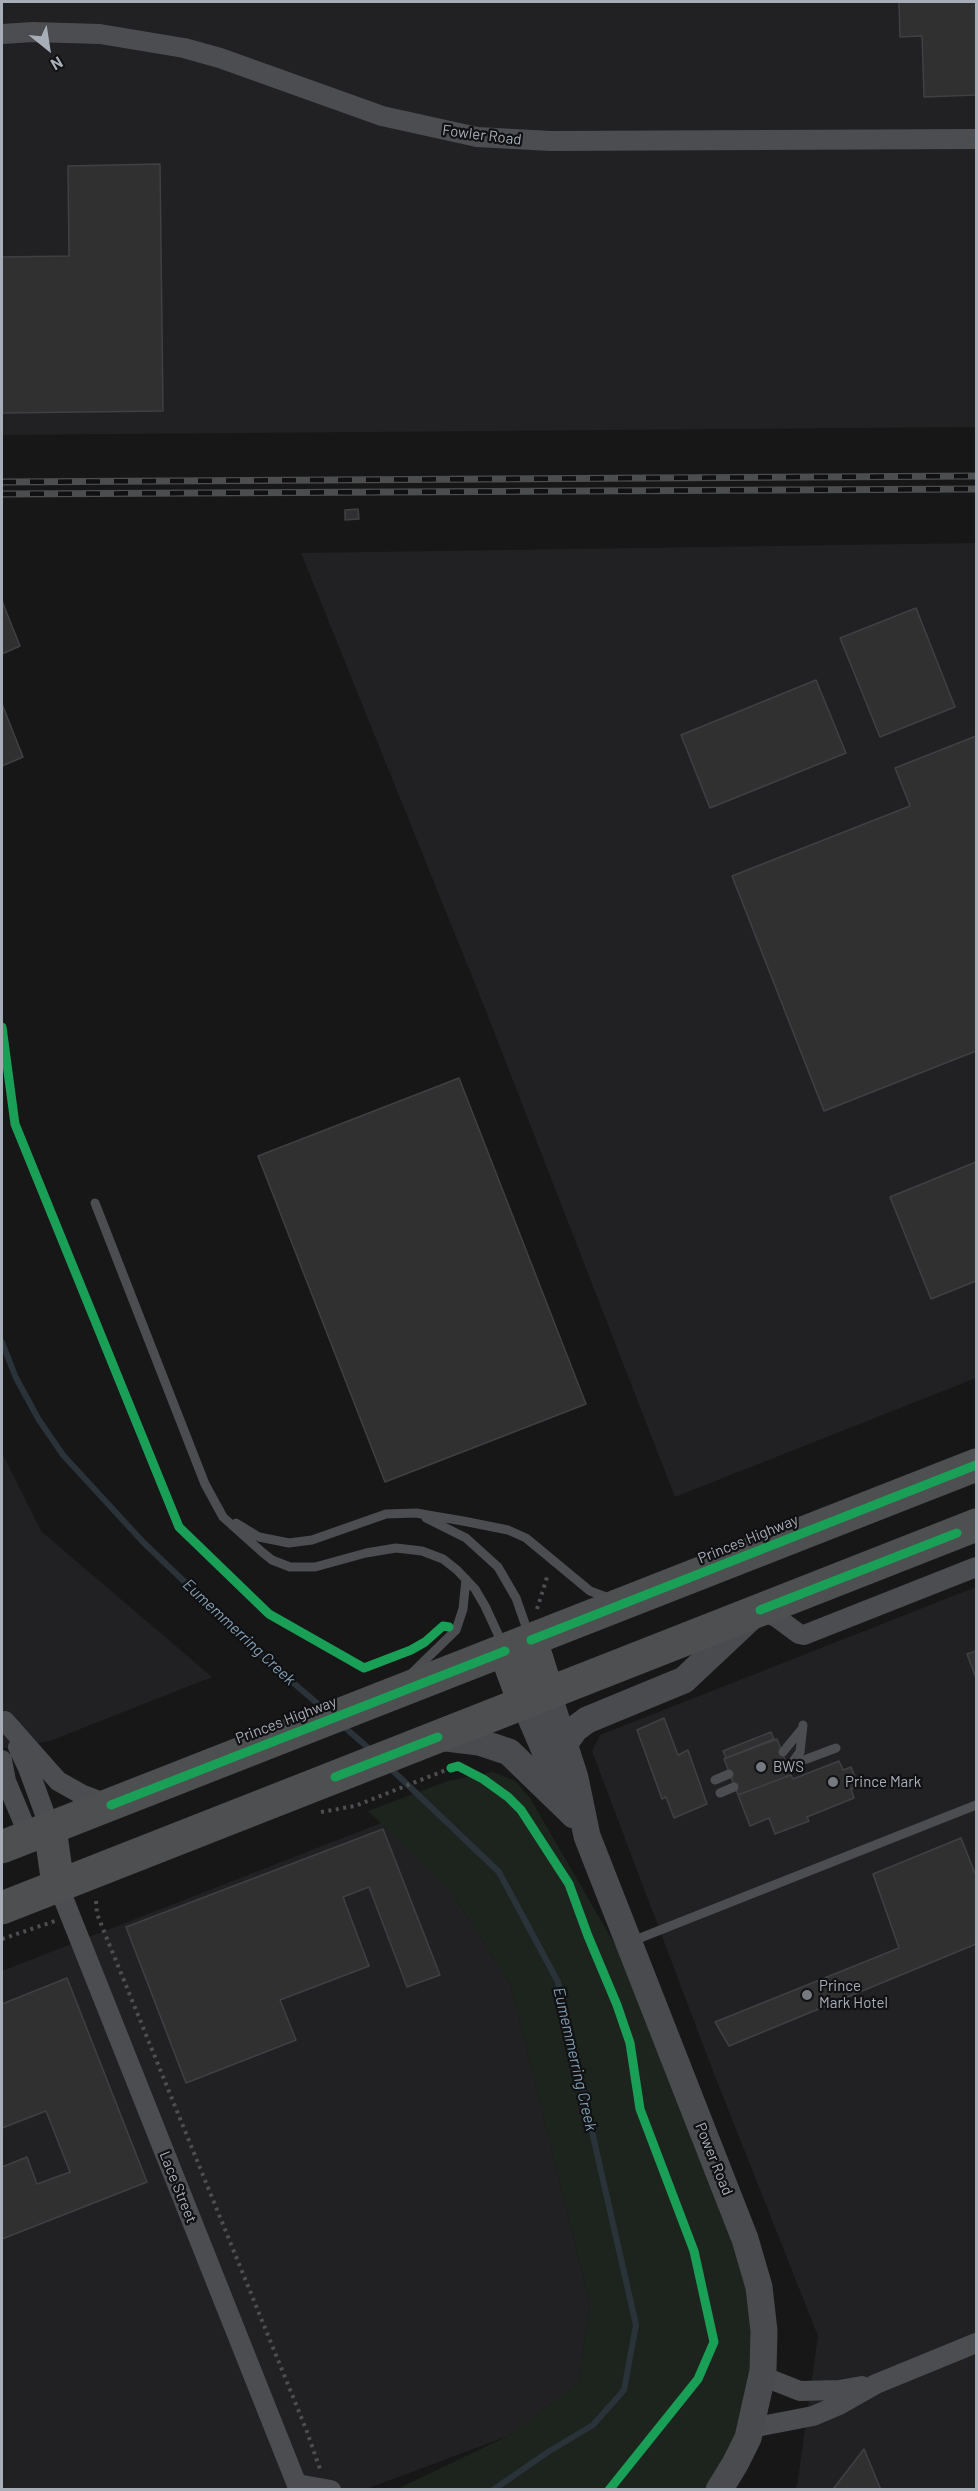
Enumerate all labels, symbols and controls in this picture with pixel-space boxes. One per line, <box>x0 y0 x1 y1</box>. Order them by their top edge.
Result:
north arrow <box>18 18 78 78</box>
text: N <box>48 53 67 75</box>
street label: Fowler Road <box>441 121 523 149</box>
street label: Princes Highway <box>695 1511 801 1567</box>
water label: Eumemmerring Creek <box>179 1575 299 1689</box>
street label: Princes Highway <box>233 1692 339 1748</box>
place label: BWS <box>773 1758 804 1776</box>
marker: BWS <box>754 1760 768 1774</box>
place label: Prince Mark <box>845 1773 921 1791</box>
marker: Prince Mark <box>826 1775 840 1789</box>
place label: Prince Mark Hotel <box>819 1977 888 2012</box>
water label: Eumemmerring Creek <box>549 1985 601 2133</box>
marker: Prince Mark Hotel <box>800 1988 814 2002</box>
street label: Power Road <box>691 2120 737 2198</box>
street label: Lace Street <box>155 2148 201 2226</box>

